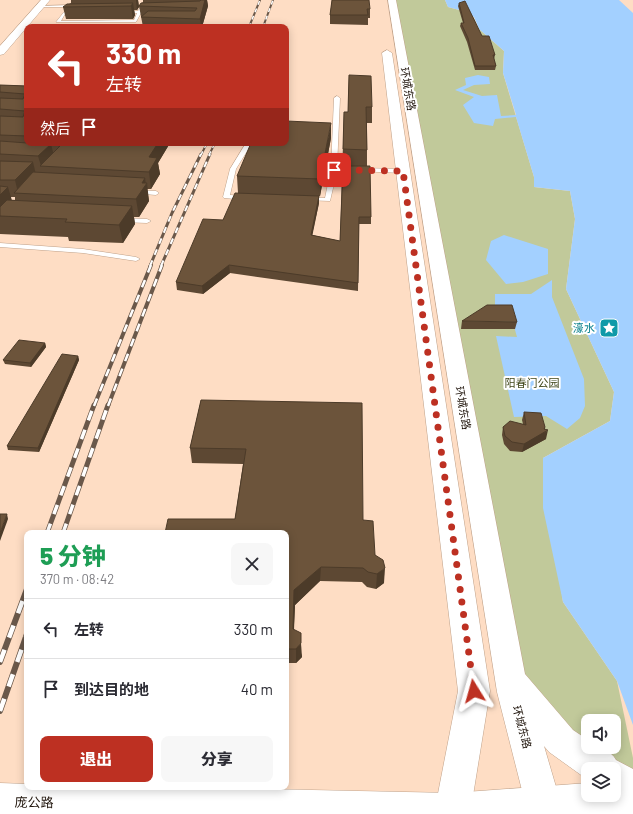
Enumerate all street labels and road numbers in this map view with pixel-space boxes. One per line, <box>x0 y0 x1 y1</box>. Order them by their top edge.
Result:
street label: 环城东路 <box>398 66 419 112</box>
street label: 环城东路 <box>453 385 474 431</box>
street label: 环城东路 <box>511 704 534 750</box>
street label: 庞公路 <box>14 794 54 810</box>

